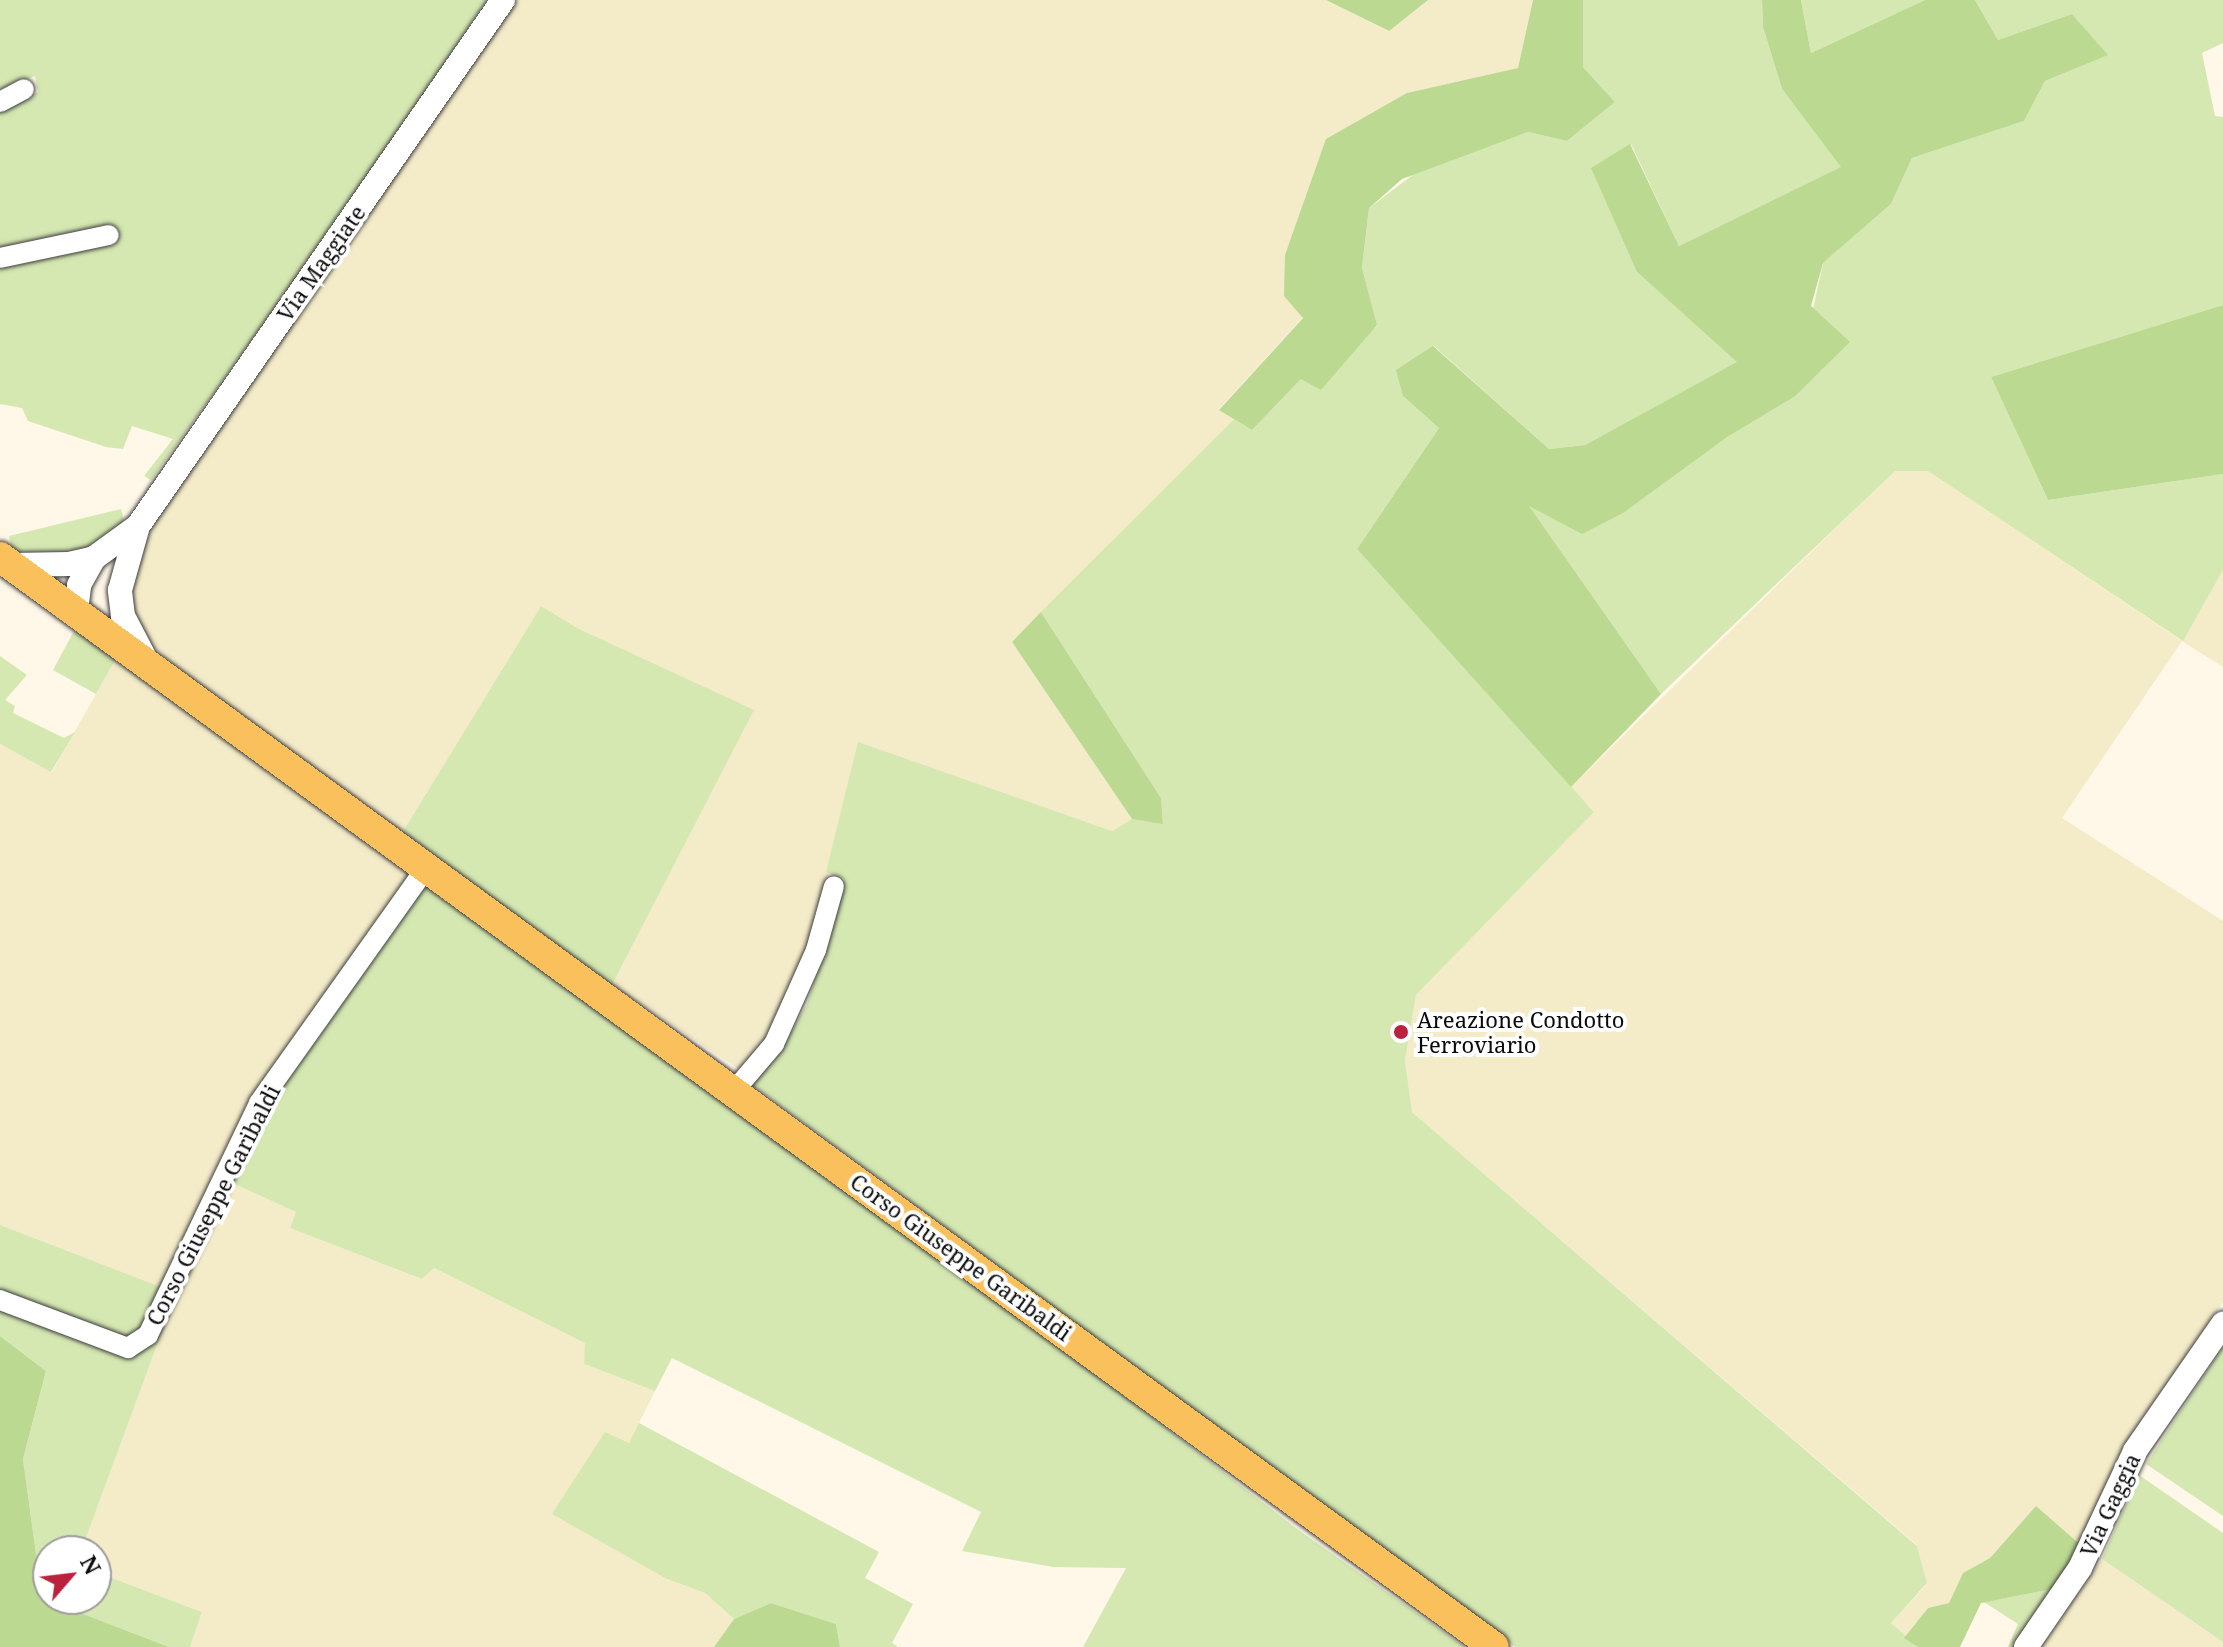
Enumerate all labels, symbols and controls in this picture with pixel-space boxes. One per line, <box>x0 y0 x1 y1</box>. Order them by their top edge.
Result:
street label: Via Maggiate <box>271 200 371 326</box>
place label: Areazione Condotto Ferroviario <box>1417 1006 1624 1058</box>
marker: Areazione Condotto Ferroviario <box>1392 1023 1410 1041</box>
street label: Corso Giuseppe Garibaldi <box>141 1080 285 1330</box>
street label: Corso Giuseppe Garibaldi <box>845 1168 1077 1346</box>
street label: Via Gaggia <box>2075 1449 2145 1561</box>
north arrow <box>32 1535 112 1615</box>
text: N <box>74 1550 109 1579</box>

